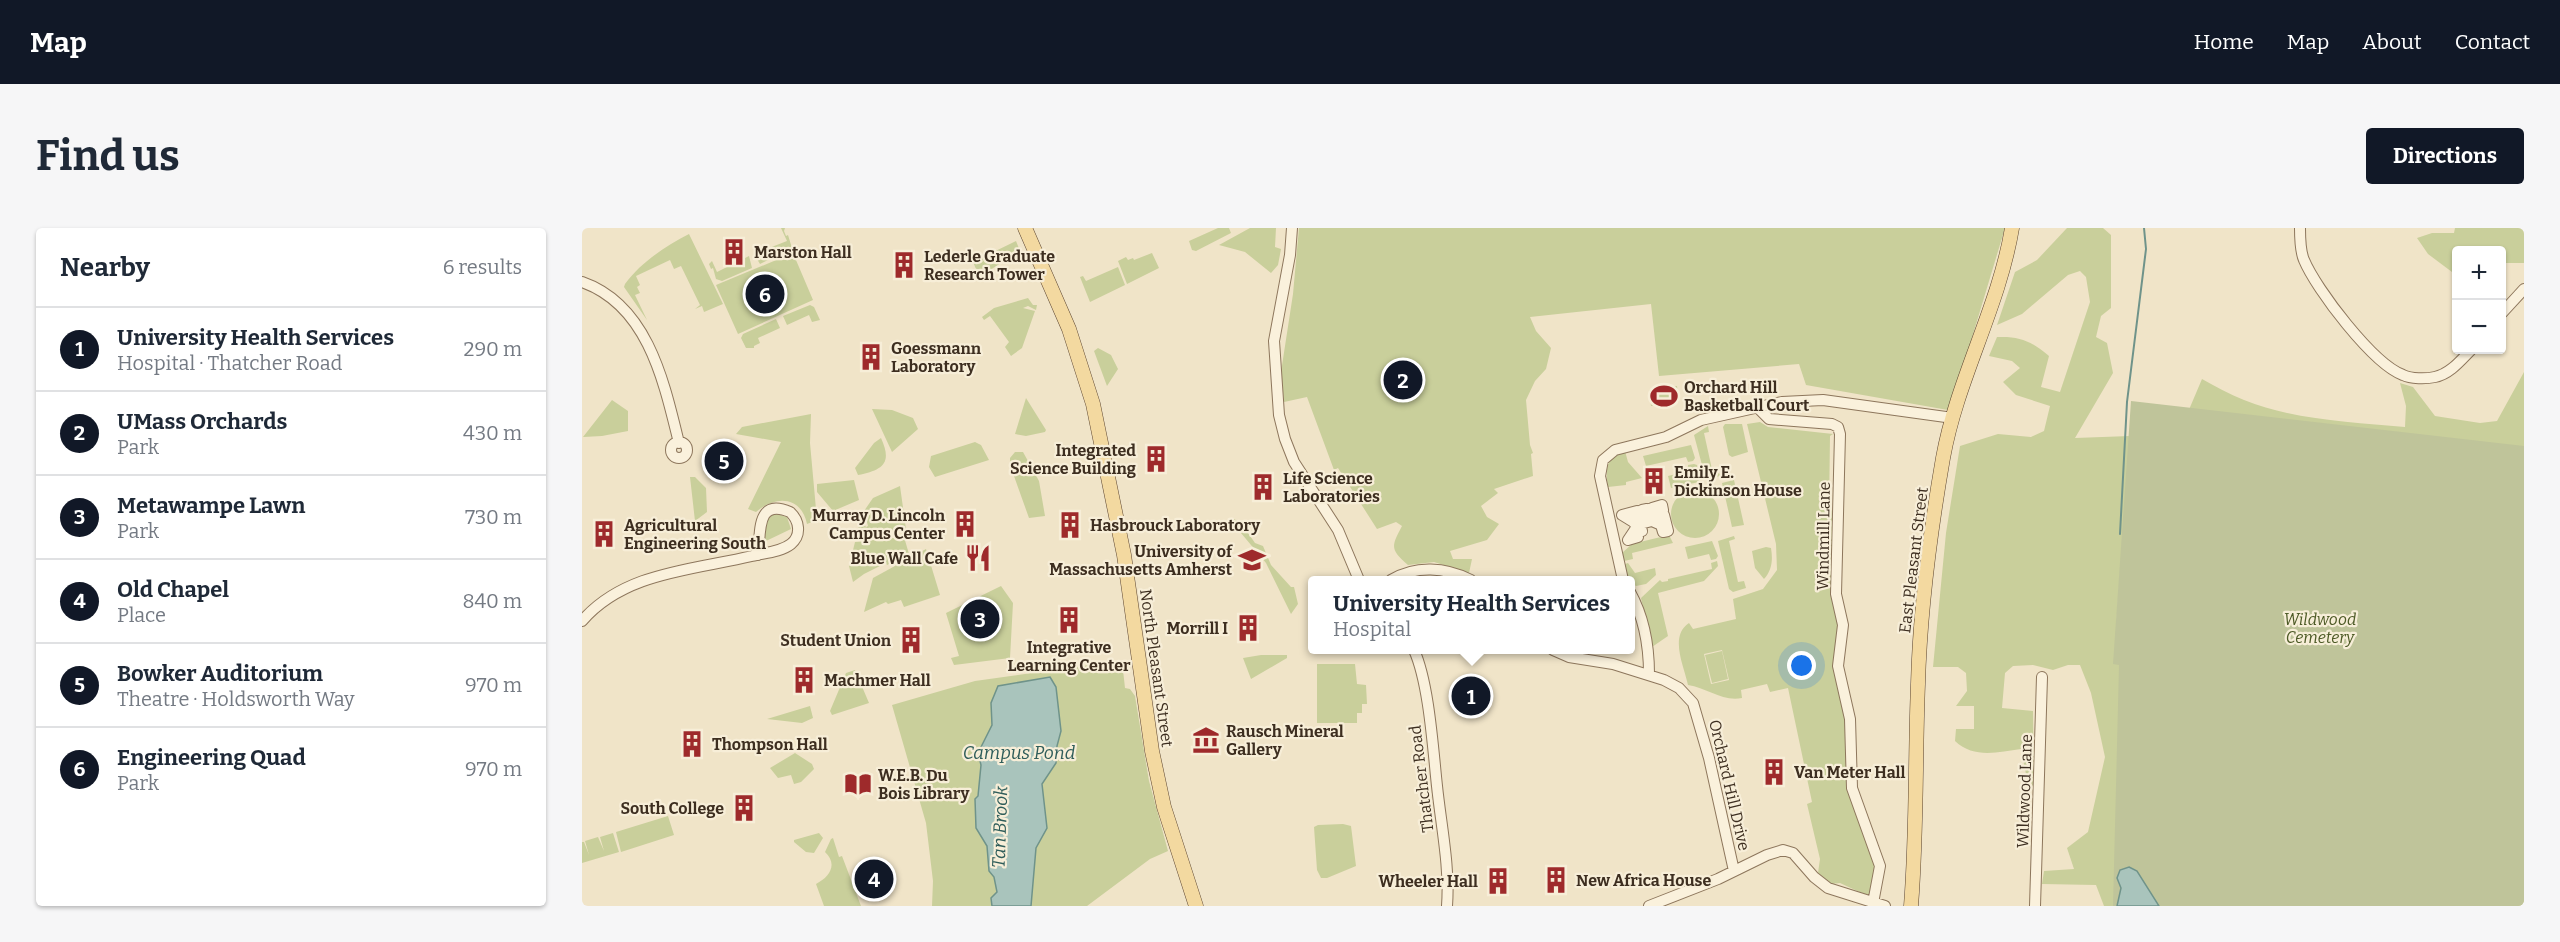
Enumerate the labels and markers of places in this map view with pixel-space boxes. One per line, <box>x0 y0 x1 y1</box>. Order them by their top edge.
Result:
building icon: Marston Hall <box>719 237 749 267</box>
place label: Marston Hall <box>754 243 852 262</box>
place label: Lederle Graduate Research Tower <box>924 247 1055 284</box>
building icon: Lederle Graduate Research Tower <box>889 250 919 280</box>
pin: 6 <box>746 272 784 316</box>
place label: Goessmann Laboratory <box>891 339 982 376</box>
building icon: Goessmann Laboratory <box>856 342 886 372</box>
pin: 2 <box>1384 358 1422 402</box>
place label: Orchard Hill Basketball Court <box>1684 378 1810 415</box>
sports icon: Orchard Hill Basketball Court <box>1649 381 1679 411</box>
pin: 5 <box>704 438 744 484</box>
place label: Integrated Science Building <box>1010 441 1136 478</box>
building icon: Integrated Science Building <box>1141 444 1171 474</box>
place label: Emily E. Dickinson House <box>1674 463 1802 500</box>
building icon: Emily E. Dickinson House <box>1639 466 1669 496</box>
place label: Life Science Laboratories <box>1283 469 1380 506</box>
building icon: Life Science Laboratories <box>1248 472 1278 502</box>
place label: Murray D. Lincoln Campus Center <box>812 506 946 543</box>
building icon: Murray D. Lincoln Campus Center <box>950 509 980 539</box>
building icon: Hasbrouck Laboratory <box>1055 510 1085 540</box>
place label: Agricultural Engineering South <box>624 516 766 553</box>
place label: Hasbrouck Laboratory <box>1090 516 1260 535</box>
building icon: Agricultural Engineering South <box>589 519 619 549</box>
place label: University of Massachusetts Amherst <box>1049 542 1233 579</box>
restaurant icon: Blue Wall Cafe <box>963 543 993 573</box>
school or university icon: University of Massachusetts Amherst <box>1237 545 1267 575</box>
place label: Blue Wall Cafe <box>851 549 958 568</box>
pin: 3 <box>960 596 1000 642</box>
building icon: Integrative Learning Center <box>1054 605 1084 635</box>
building icon: Morrill I <box>1233 613 1263 643</box>
place label: Morrill I <box>1166 619 1228 638</box>
building icon: Student Union <box>896 625 926 655</box>
place label: Student Union <box>780 631 892 650</box>
place label: Integrative Learning Center <box>1008 638 1131 675</box>
building icon: Machmer Hall <box>789 665 819 695</box>
place label: Machmer Hall <box>824 671 931 690</box>
pin: 1 <box>1452 674 1490 718</box>
place label: Rausch Mineral Gallery <box>1226 722 1344 759</box>
museum icon: Rausch Mineral Gallery <box>1191 725 1221 755</box>
building icon: Thompson Hall <box>677 729 707 759</box>
place label: Thompson Hall <box>712 735 828 754</box>
building icon: Van Meter Hall <box>1759 757 1789 787</box>
place label: Van Meter Hall <box>1794 763 1906 782</box>
place label: W.E.B. Du Bois Library <box>878 766 969 803</box>
library icon: W.E.B. Du Bois Library <box>843 769 873 799</box>
building icon: South College <box>729 793 759 823</box>
place label: South College <box>620 799 724 818</box>
pin: 4 <box>854 856 894 902</box>
building icon: New Africa House <box>1541 865 1571 895</box>
building icon: Wheeler Hall <box>1483 866 1513 896</box>
place label: New Africa House <box>1576 871 1711 890</box>
place label: Wheeler Hall <box>1379 872 1478 891</box>

